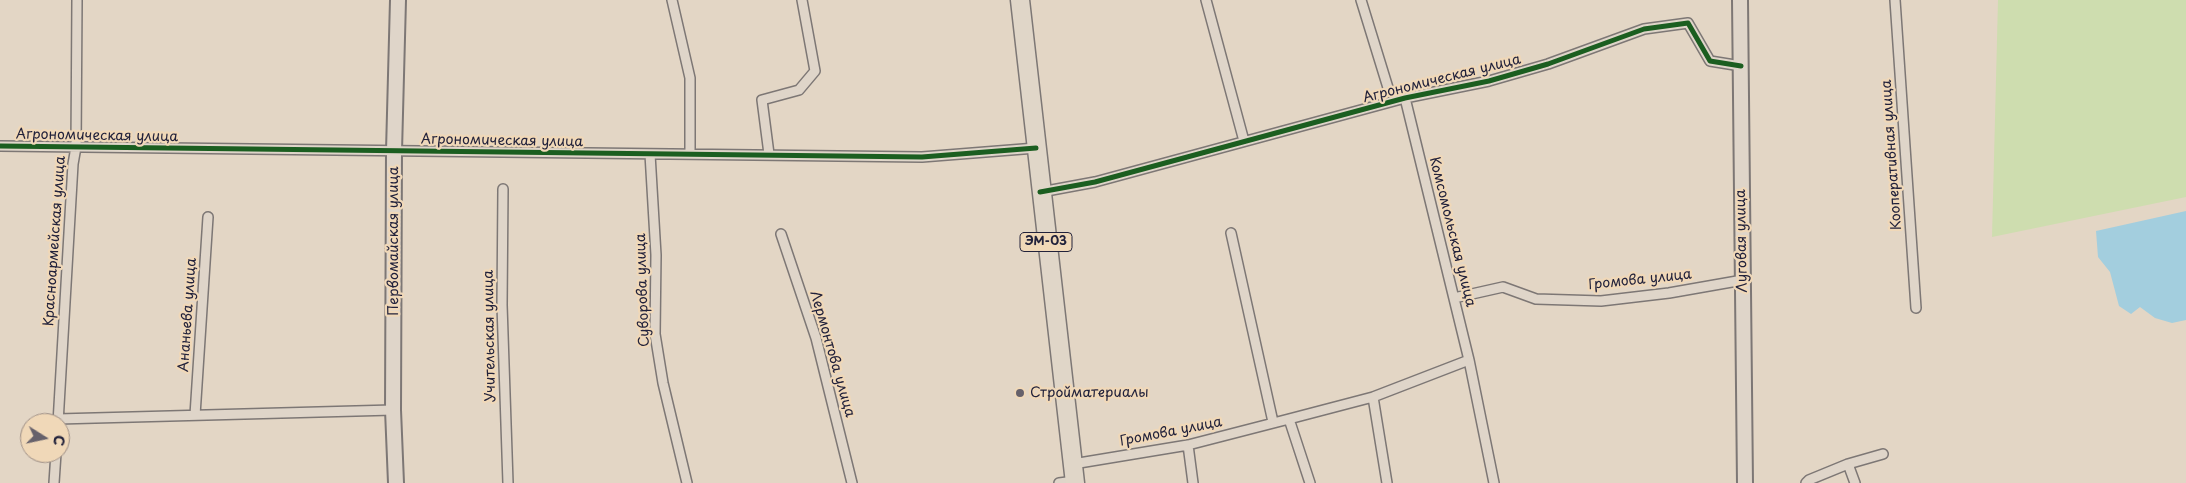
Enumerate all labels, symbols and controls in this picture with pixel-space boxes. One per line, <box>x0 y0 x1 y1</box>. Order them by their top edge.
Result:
street label: Агрономическая улица <box>1361 51 1523 107</box>
street label: Кооперативная улица <box>1878 79 1906 231</box>
street label: Агрономическая улица <box>16 126 178 146</box>
street label: Агрономическая улица <box>421 131 583 151</box>
street label: Красноармейская улица <box>41 155 69 327</box>
street label: Комсомольская улица <box>1425 155 1479 309</box>
street label: Первомайская улица <box>386 166 402 316</box>
street label: Луговая улица <box>1733 189 1751 293</box>
road number: ЭМ-03 <box>1020 232 1072 252</box>
street label: Суворова улица <box>633 233 653 347</box>
street label: Ананьева улица <box>176 257 200 373</box>
street label: Громова улица <box>1588 266 1692 294</box>
street label: Учительская улица <box>480 270 500 402</box>
street label: Лермонтова улица <box>806 289 858 419</box>
place label: Стройматериалы <box>1030 385 1149 401</box>
marker: Стройматериалы <box>1014 387 1026 399</box>
north arrow <box>20 413 70 463</box>
street label: Громова улица <box>1118 414 1224 450</box>
text: С <box>48 434 71 448</box>

